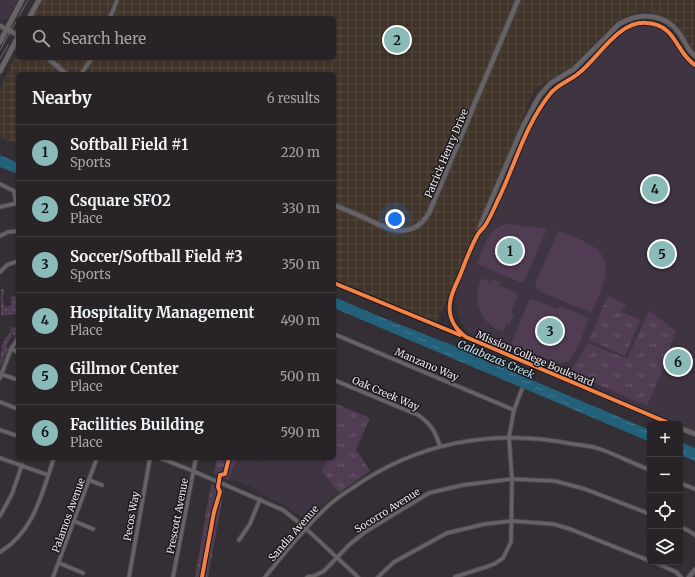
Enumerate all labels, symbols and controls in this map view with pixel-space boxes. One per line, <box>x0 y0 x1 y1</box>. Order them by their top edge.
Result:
search box <box>16 16 336 60</box>
pin: 2 <box>384 25 410 55</box>
icon: search <box>30 27 52 49</box>
text: Search here <box>62 29 146 48</box>
text: Nearby <box>32 87 92 109</box>
text: 6 results <box>267 90 320 107</box>
street label: Patrick Henry Drive <box>422 107 471 200</box>
text: Softball Field #1 <box>70 135 188 154</box>
text: 1 <box>42 144 48 161</box>
text: 220 m <box>281 144 320 161</box>
text: Sports <box>70 154 111 171</box>
pin: 4 <box>642 174 668 204</box>
text: Csquare SFO2 <box>70 191 171 210</box>
text: 2 <box>41 200 49 217</box>
text: 330 m <box>281 200 320 217</box>
your location <box>385 209 405 229</box>
text: Place <box>70 210 103 227</box>
pin: 1 <box>497 236 523 266</box>
pin: 5 <box>649 239 675 269</box>
text: Soccer/Softball Field #3 <box>70 247 243 266</box>
text: 3 <box>41 256 49 273</box>
text: 350 m <box>282 256 320 273</box>
text: Sports <box>70 266 111 283</box>
text: Hospitality Management <box>70 303 254 322</box>
text: 4 <box>41 312 49 329</box>
text: 490 m <box>281 312 320 329</box>
pin: 3 <box>537 316 563 346</box>
text: Place <box>70 322 103 339</box>
street label: Mission College Boulevard <box>474 328 596 389</box>
water label: Calabazas Creek <box>455 337 537 381</box>
street label: Manzano Way <box>393 345 461 384</box>
pin: 6 <box>665 347 691 377</box>
text: Gillmor Center <box>70 359 179 378</box>
text: 5 <box>41 368 49 385</box>
text: 500 m <box>280 368 320 385</box>
street label: Oak Creek Way <box>350 373 422 414</box>
text: Place <box>70 378 103 395</box>
text: Facilities Building <box>70 415 204 434</box>
map controls <box>647 421 683 565</box>
button: + <box>647 421 683 457</box>
text: 6 <box>41 424 49 441</box>
text: 590 m <box>281 424 320 441</box>
text: Place <box>70 434 103 451</box>
button: − <box>647 457 683 493</box>
street label: Palamos Avenue <box>49 476 88 554</box>
street label: Prescott Avenue <box>164 477 191 555</box>
street label: Socorro Avenue <box>352 485 422 536</box>
street label: Pecos Way <box>121 490 142 542</box>
button: locate <box>647 493 683 529</box>
street label: Sandia Avenue <box>265 503 321 564</box>
button: layers <box>647 529 683 565</box>

